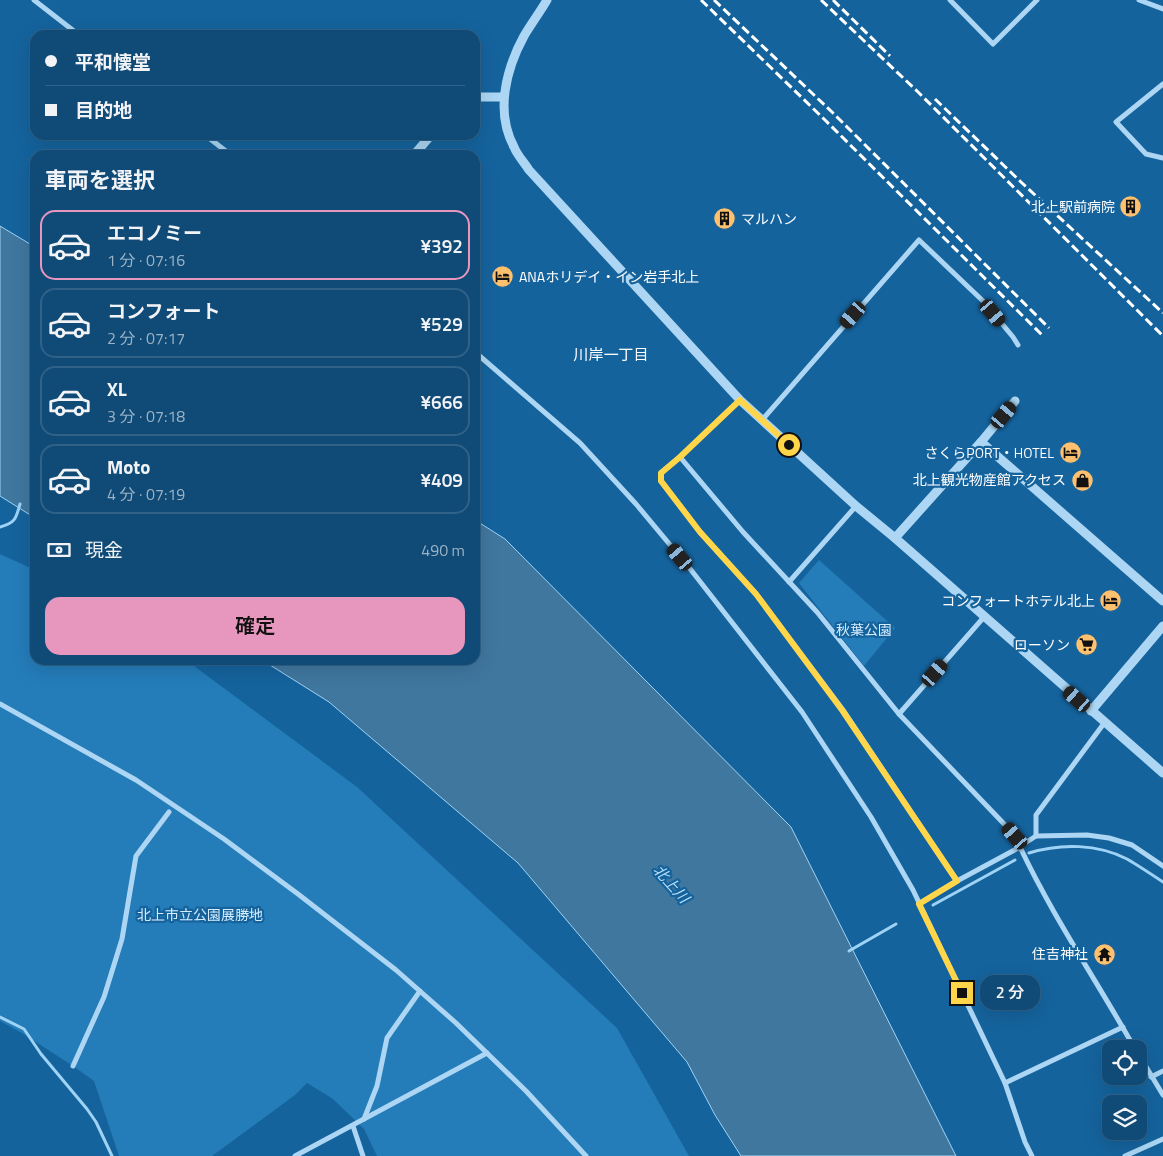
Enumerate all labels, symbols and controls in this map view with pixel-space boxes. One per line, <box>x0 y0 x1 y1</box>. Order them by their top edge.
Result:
text: 平和懐堂 <box>75 47 151 76</box>
text: 目的地 <box>75 95 132 124</box>
text: 車両を選択 <box>45 163 155 197</box>
building icon: 北上駅前病院 <box>1119 195 1143 219</box>
place label: 北上駅前病院 <box>1031 196 1115 217</box>
building icon: マルハン <box>713 207 737 231</box>
place label: マルハン <box>741 208 797 229</box>
text: エコノミー <box>107 218 202 247</box>
icon: car <box>47 223 92 268</box>
text: ¥392 <box>420 231 463 260</box>
text: 1 分 · 07:16 <box>107 248 185 272</box>
hotel icon: ANAホリデイ・イン岩手北上 <box>491 265 515 289</box>
place label: ANAホリデイ・イン岩手北上 <box>519 266 699 287</box>
text: コンフォート <box>107 296 220 325</box>
car <box>977 297 1008 329</box>
car <box>837 299 868 331</box>
icon: car <box>47 301 92 346</box>
text: ¥529 <box>420 309 463 338</box>
text: 2 分 · 07:17 <box>107 326 185 350</box>
district label: 川岸一丁目 <box>573 343 649 366</box>
text: XL <box>107 374 127 403</box>
icon: car <box>47 379 92 424</box>
text: ¥666 <box>420 387 463 416</box>
car <box>988 399 1019 431</box>
text: 3 分 · 07:18 <box>107 404 185 428</box>
route start <box>778 434 800 456</box>
hotel icon: さくらPORT・HOTEL <box>1058 441 1082 465</box>
place label: さくらPORT・HOTEL <box>924 442 1054 463</box>
text: Moto <box>107 452 150 481</box>
icon: car <box>47 457 92 502</box>
text: ¥409 <box>420 465 463 494</box>
shop icon: 北上観光物産館アクセス <box>1070 468 1094 492</box>
place label: 北上観光物産館アクセス <box>913 469 1066 490</box>
text: 4 分 · 07:19 <box>107 482 185 506</box>
text: 現金 <box>85 535 123 564</box>
icon: cash <box>45 536 73 564</box>
text: 490 m <box>421 538 465 562</box>
car <box>664 541 695 573</box>
hotel icon: コンフォートホテル北上 <box>1099 589 1123 613</box>
place label: コンフォートホテル北上 <box>941 590 1095 611</box>
button: 確定 <box>45 597 465 655</box>
park label: 秋葉公園 <box>836 619 892 640</box>
supermarket icon: ローソン <box>1074 633 1098 657</box>
place label: ローソン <box>1014 634 1070 655</box>
car <box>919 657 950 689</box>
car <box>1060 683 1093 715</box>
car <box>999 820 1030 852</box>
water label: 北上川 <box>648 859 696 910</box>
park label: 北上市立公園展勝地 <box>137 904 263 925</box>
temple icon: 住吉神社 <box>1092 942 1116 966</box>
place label: 住吉神社 <box>1032 943 1088 964</box>
callout: 2 分 <box>980 976 1040 1010</box>
text: 2 分 <box>996 980 1024 1004</box>
route end <box>951 982 973 1004</box>
map controls <box>1102 1040 1147 1140</box>
button: locate <box>1102 1040 1147 1085</box>
button: layers <box>1102 1095 1147 1140</box>

